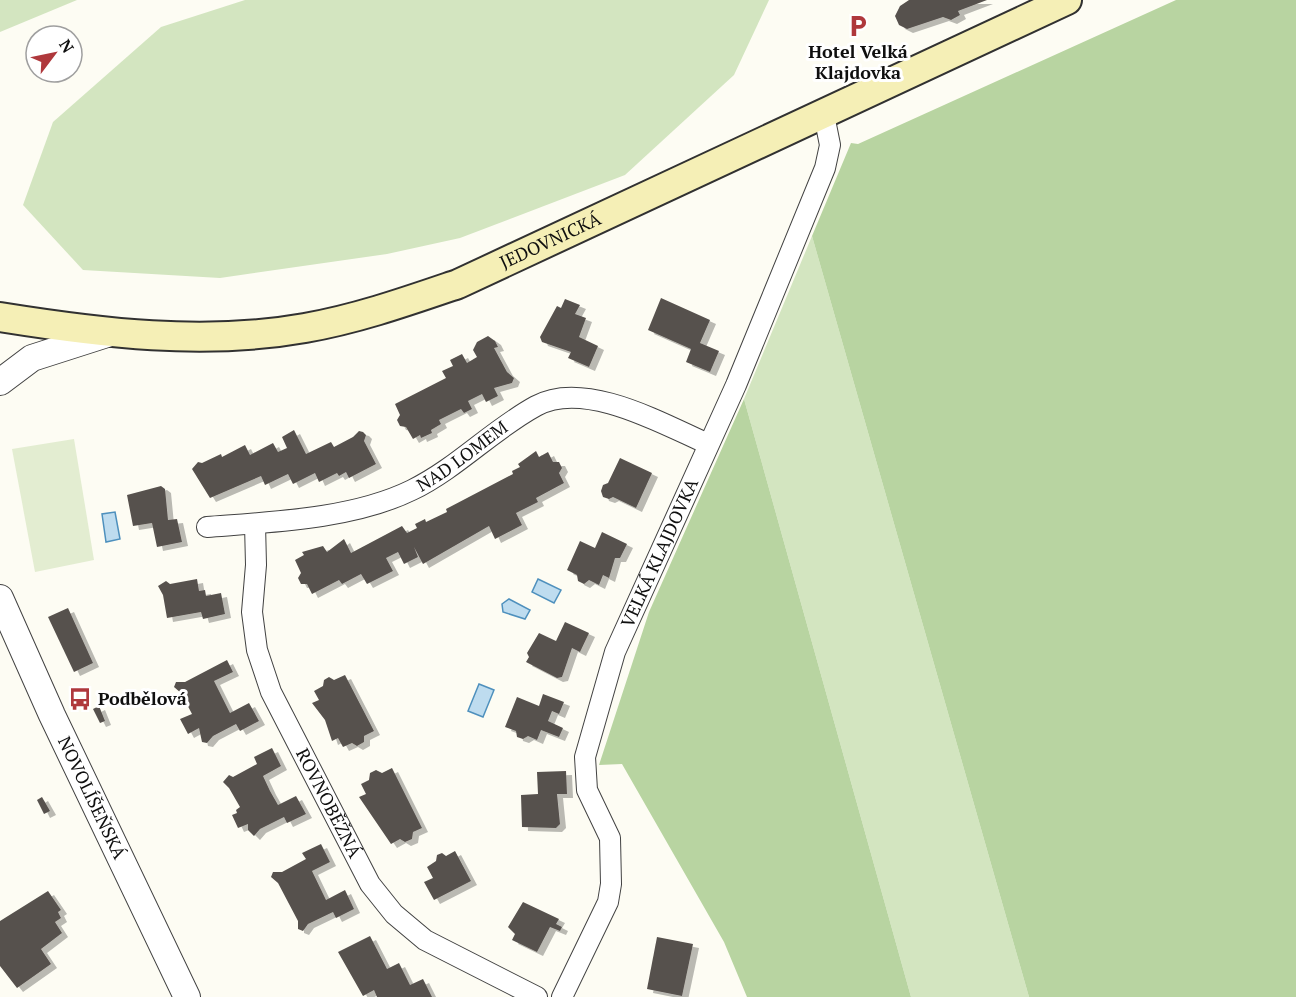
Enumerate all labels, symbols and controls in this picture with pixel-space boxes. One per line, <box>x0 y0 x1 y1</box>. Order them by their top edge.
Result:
parking icon: Hotel Velká Klajdovka <box>845 13 871 39</box>
north arrow <box>24 24 84 84</box>
text: N <box>54 35 79 57</box>
place label: Hotel Velká Klajdovka <box>808 39 908 84</box>
street label: JEDOVNICKÁ <box>496 206 605 274</box>
street label: NAD LOMEM <box>412 415 512 497</box>
street label: VELKÁ KLAJDOVKA <box>615 473 703 631</box>
bus stop icon: Podbělová <box>67 686 93 712</box>
place label: Podbělová <box>98 686 187 710</box>
street label: NOVOLÍŠEŇSKÁ <box>53 732 133 864</box>
street label: ROVNOBĚŽNÁ <box>291 744 368 862</box>

